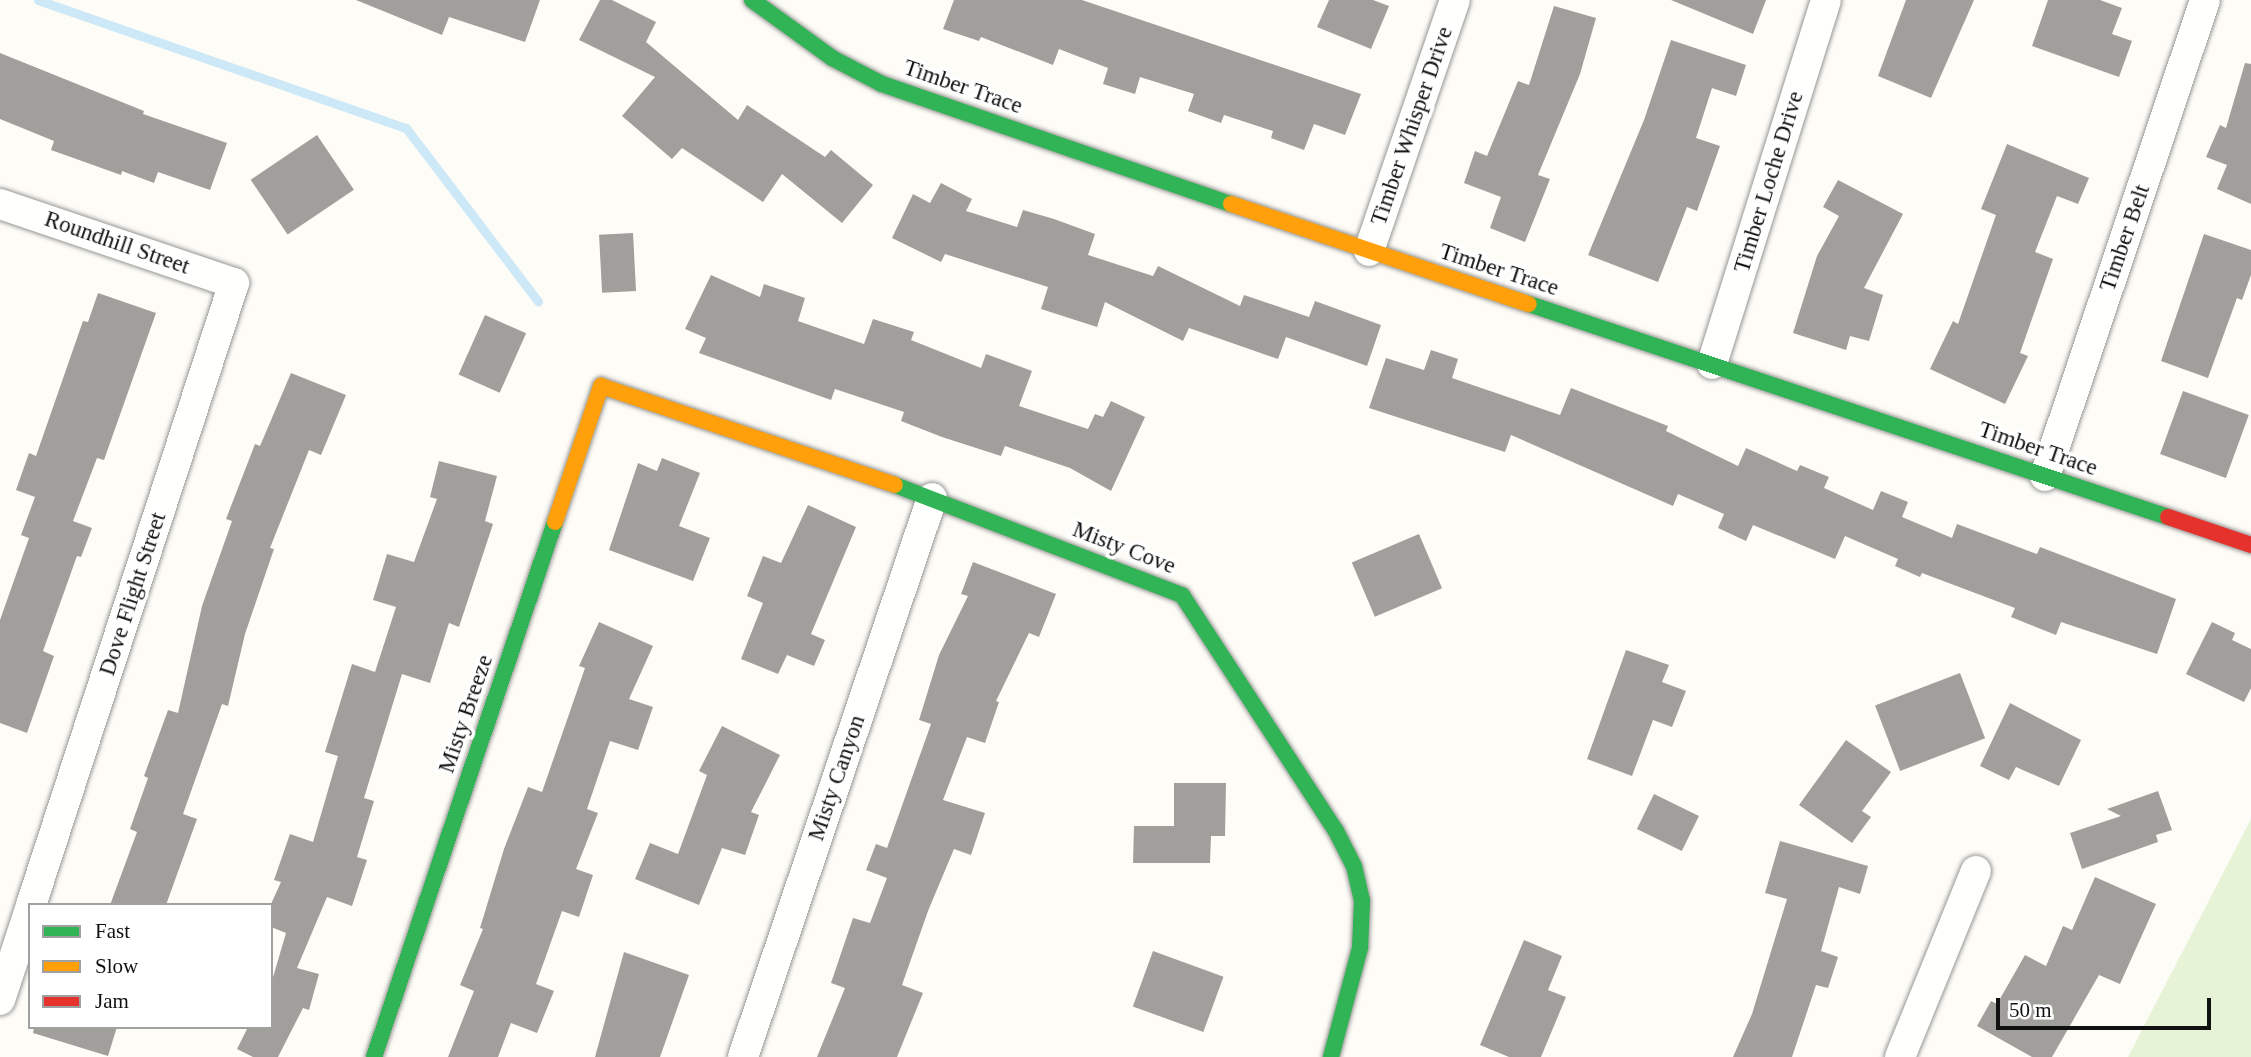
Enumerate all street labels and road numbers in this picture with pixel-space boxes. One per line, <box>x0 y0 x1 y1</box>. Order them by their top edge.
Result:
street label: Timber Whisper Drive <box>1365 23 1459 229</box>
street label: Timber Trace <box>900 54 1026 120</box>
street label: Timber Loche Drive <box>1728 88 1810 276</box>
street label: Timber Belt <box>2094 181 2156 295</box>
street label: Roundhill Street <box>41 205 193 281</box>
street label: Timber Trace <box>1436 238 1562 302</box>
street label: Timber Trace <box>1975 416 2101 482</box>
street label: Dove Flight Street <box>94 509 172 679</box>
street label: Misty Cove <box>1069 516 1179 580</box>
street label: Misty Breeze <box>433 651 499 777</box>
street label: Misty Canyon <box>803 712 871 844</box>

